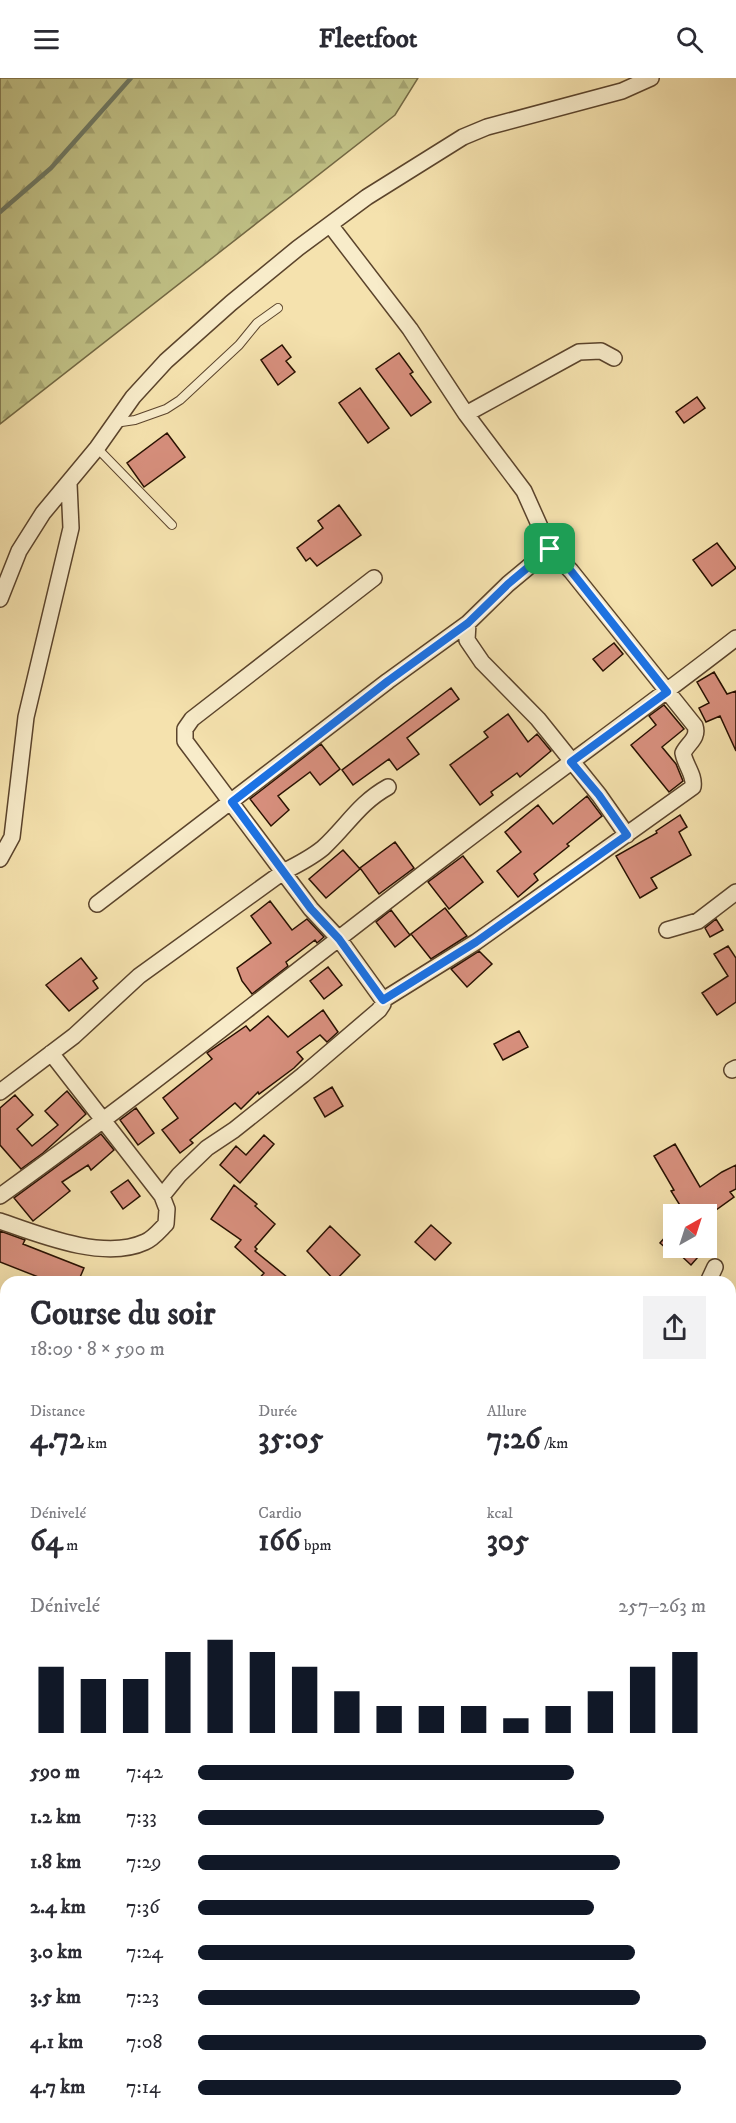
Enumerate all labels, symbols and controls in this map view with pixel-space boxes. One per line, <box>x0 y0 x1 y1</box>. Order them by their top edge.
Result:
text: Fleetfoot <box>319 22 417 56</box>
icon: menu <box>30 23 63 56</box>
icon: search <box>673 23 706 56</box>
pin <box>524 523 575 574</box>
icon: arrive <box>533 532 566 565</box>
north arrow <box>663 1204 717 1258</box>
map controls <box>663 1204 717 1258</box>
text: Course du soir <box>30 1294 215 1335</box>
button: share <box>643 1296 706 1359</box>
text: 18:09 · 8 × 590 m <box>30 1337 165 1362</box>
text: Distance <box>30 1401 85 1421</box>
text: Durée <box>258 1401 297 1421</box>
text: Allure <box>487 1401 527 1421</box>
text: 4.72 <box>30 1421 84 1458</box>
text: 35:05 <box>258 1421 323 1458</box>
text: 7:26 <box>487 1421 541 1458</box>
text: km <box>84 1433 107 1453</box>
text: /km <box>541 1433 568 1453</box>
text: Dénivelé <box>30 1503 86 1523</box>
text: Cardio <box>258 1503 302 1523</box>
text: kcal <box>487 1503 513 1523</box>
text: 64 <box>30 1523 63 1560</box>
text: 166 <box>258 1523 300 1560</box>
text: 305 <box>487 1523 529 1560</box>
text: m <box>63 1535 78 1555</box>
text: bpm <box>300 1535 331 1555</box>
text: Dénivelé <box>30 1594 100 1619</box>
text: 257–263 m <box>618 1594 706 1619</box>
text: 590 m <box>30 1760 80 1785</box>
text: 7:42 <box>126 1760 163 1785</box>
text: 1.2 km <box>30 1805 81 1830</box>
text: 7:33 <box>126 1805 157 1830</box>
text: 1.8 km <box>30 1850 81 1875</box>
text: 7:29 <box>126 1850 162 1875</box>
text: 2.4 km <box>30 1895 86 1920</box>
text: 7:36 <box>126 1895 160 1920</box>
text: 3.0 km <box>30 1940 82 1965</box>
text: 7:24 <box>126 1940 163 1965</box>
text: 3.5 km <box>30 1985 81 2010</box>
text: 7:23 <box>126 1985 159 2010</box>
text: 4.1 km <box>30 2030 83 2055</box>
text: 7:08 <box>126 2030 163 2055</box>
text: 4.7 km <box>30 2075 85 2100</box>
text: 7:14 <box>126 2075 161 2100</box>

